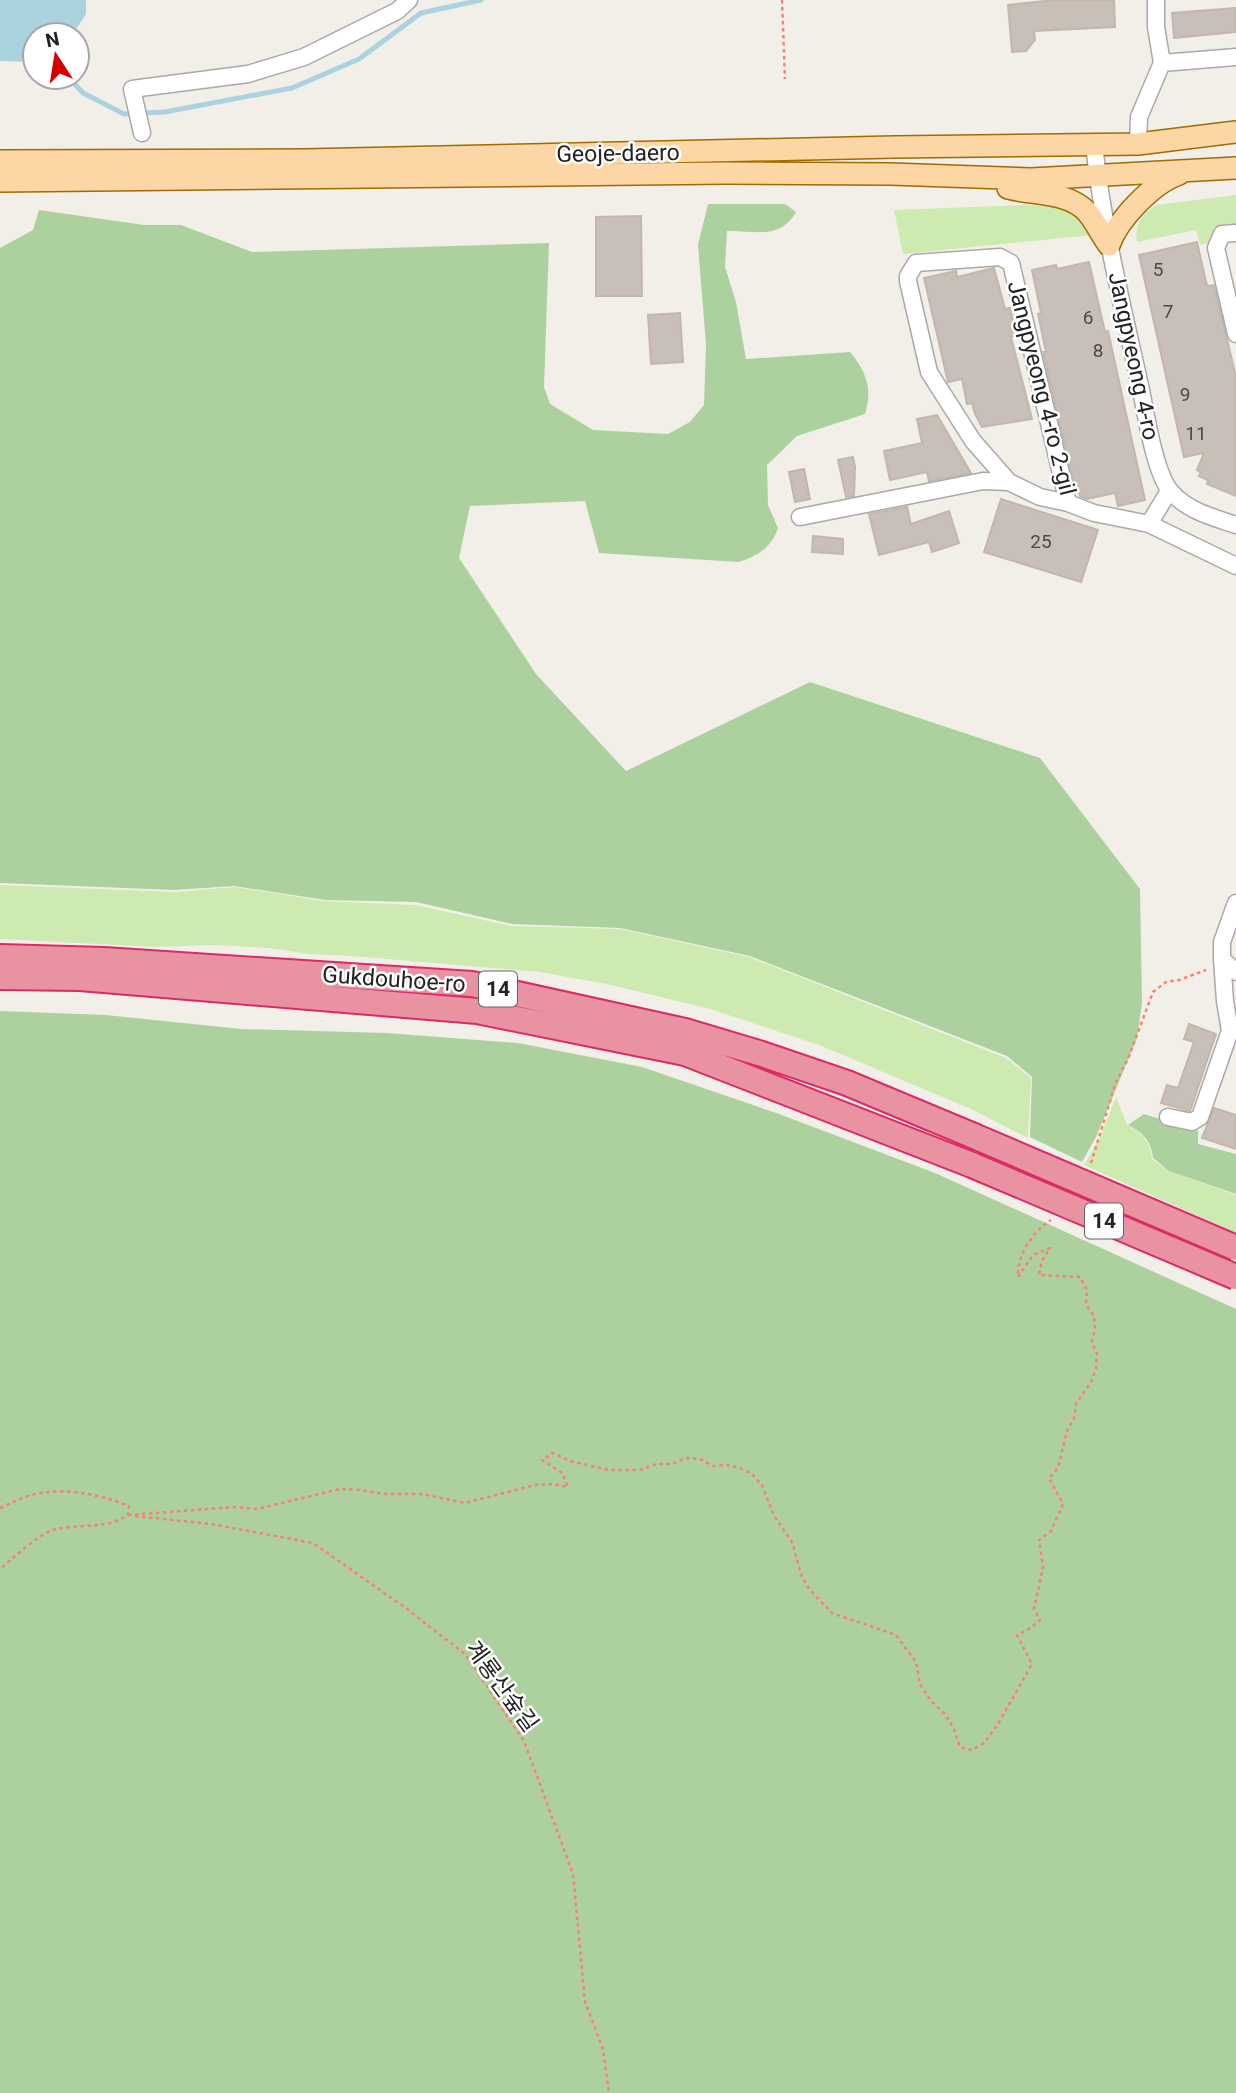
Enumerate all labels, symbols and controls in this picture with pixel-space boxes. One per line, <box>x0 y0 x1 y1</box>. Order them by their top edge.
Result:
north arrow <box>21 21 91 91</box>
text: N <box>44 27 62 53</box>
street label: Geoje-daero <box>556 139 680 168</box>
house number: 5 <box>1153 258 1163 281</box>
street label: Jangpyeong 4-ro <box>1103 270 1164 443</box>
street label: Jangpyeong 4-ro 2-gil <box>1002 278 1081 498</box>
house number: 7 <box>1163 300 1173 323</box>
house number: 6 <box>1083 306 1093 329</box>
house number: 8 <box>1093 339 1103 362</box>
house number: 9 <box>1180 383 1190 406</box>
house number: 11 <box>1185 422 1207 445</box>
house number: 25 <box>1030 530 1052 553</box>
street label: Gukdouhoe-ro <box>321 961 467 998</box>
road number: 14 <box>479 972 517 1006</box>
road number: 14 <box>1085 1204 1123 1238</box>
street label: 계룡산숲길 <box>460 1636 544 1737</box>

